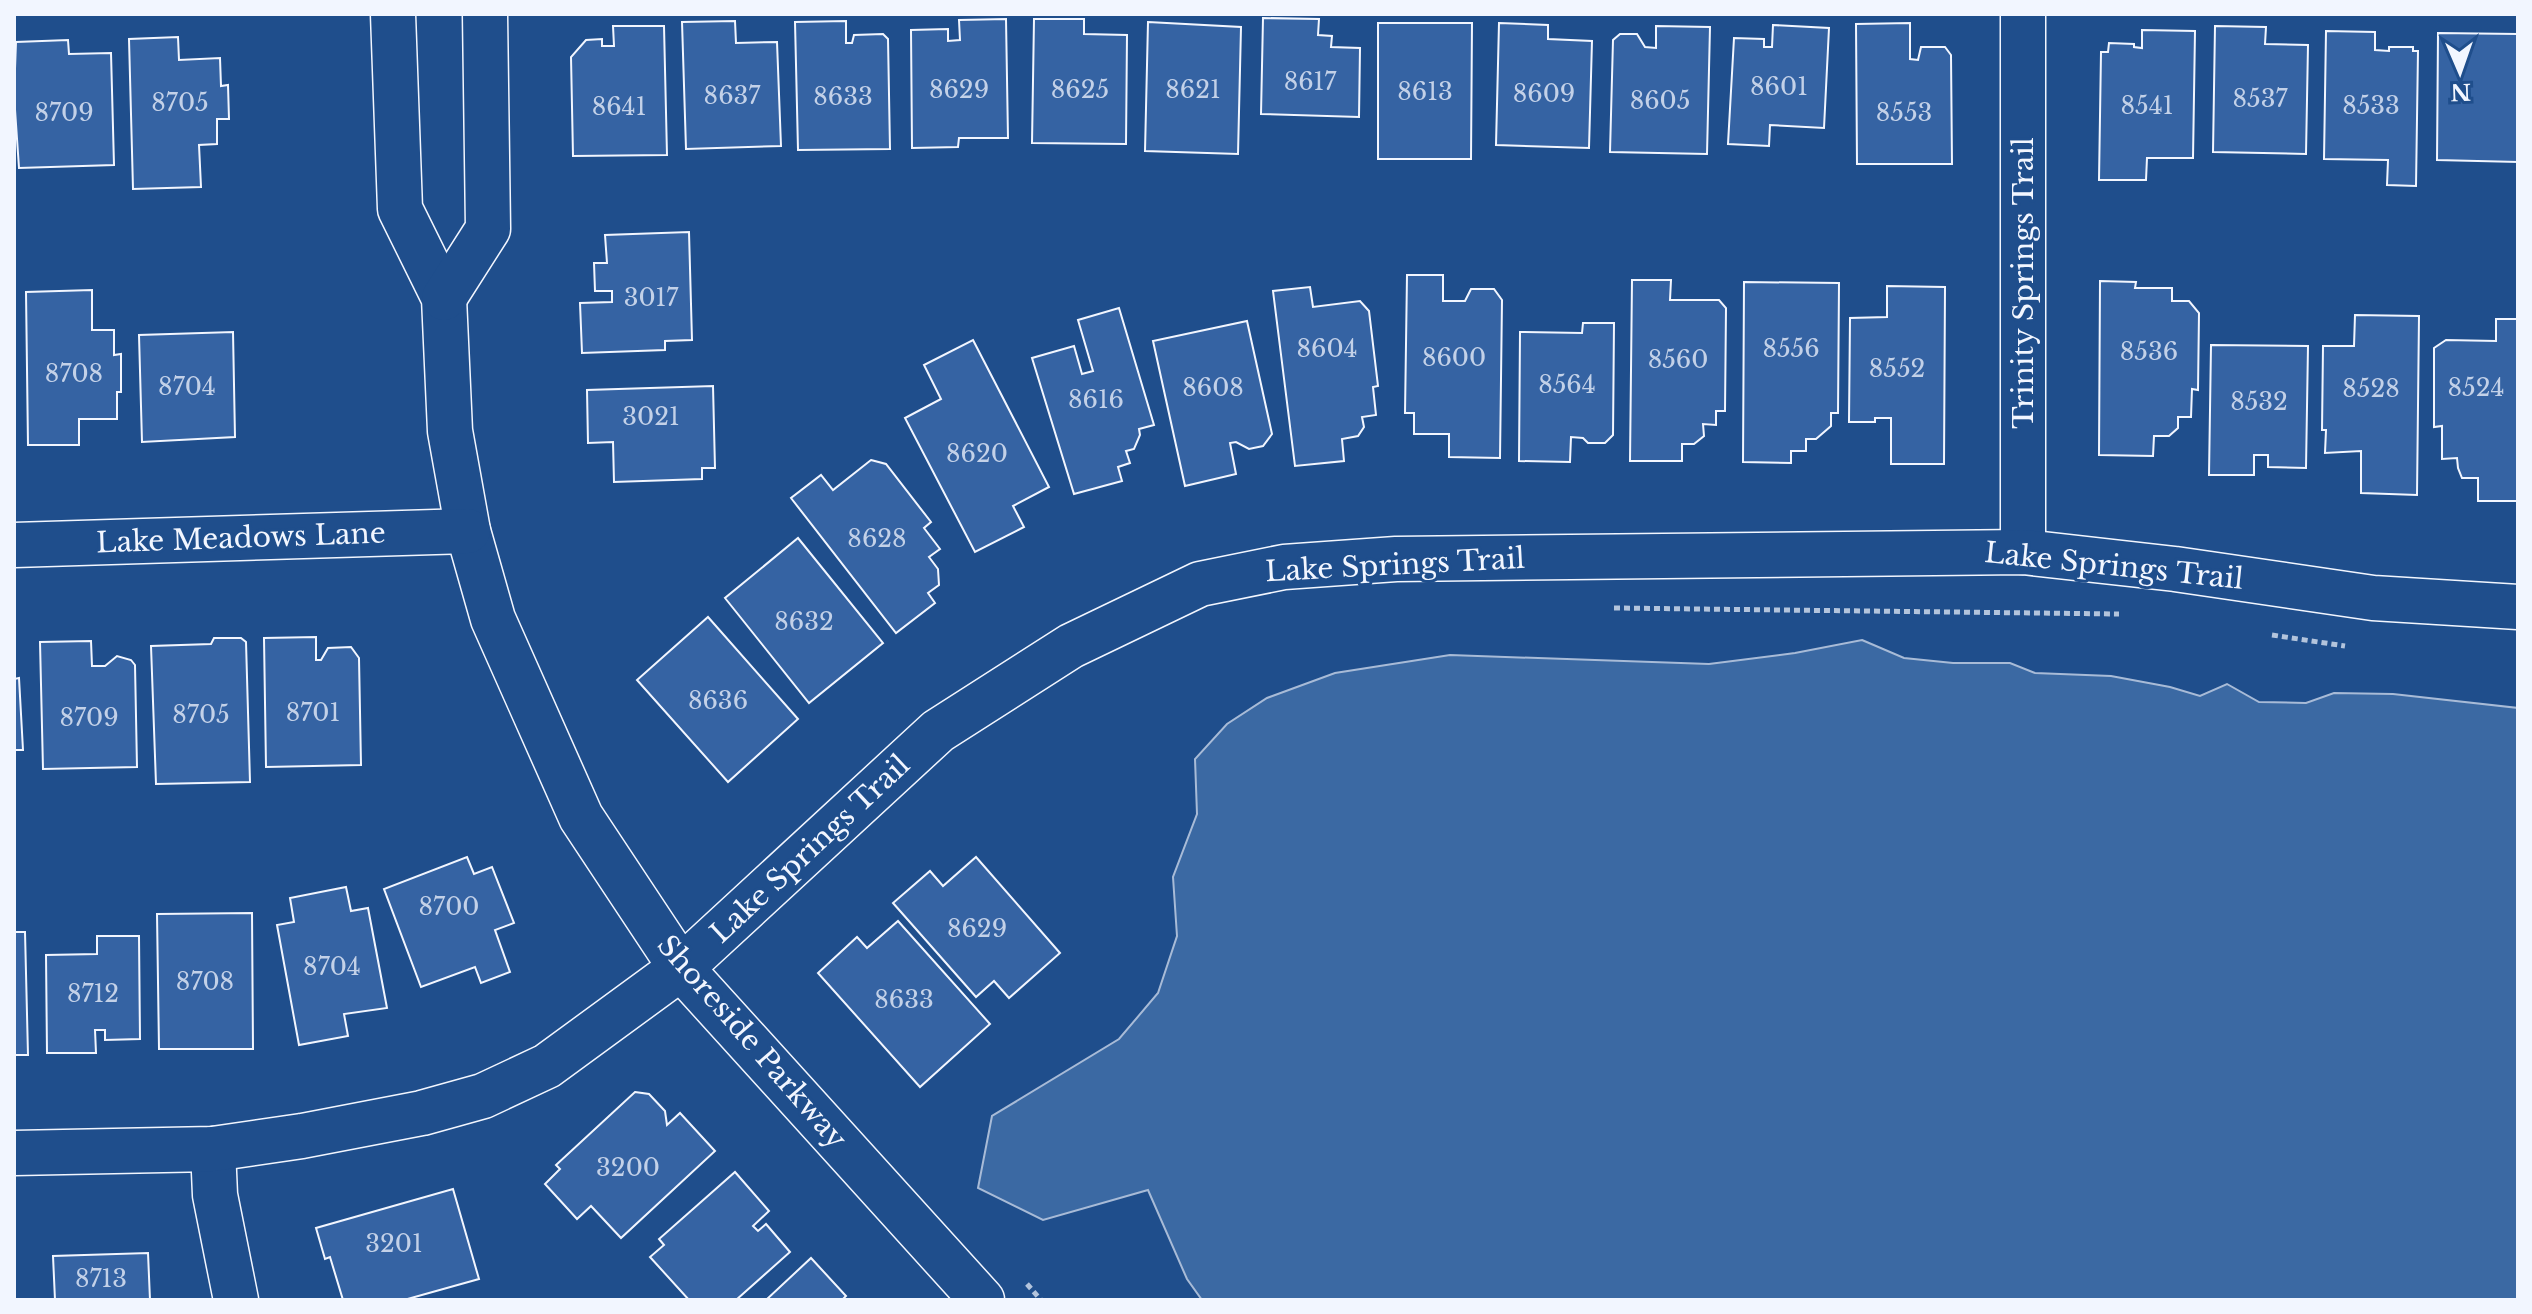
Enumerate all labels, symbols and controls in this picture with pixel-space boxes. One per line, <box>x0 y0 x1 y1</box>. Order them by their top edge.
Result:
north arrow <box>2420 32 2500 112</box>
house number: 8617 <box>1284 67 1337 96</box>
house number: 8601 <box>1750 72 1808 101</box>
house number: 8629 <box>929 75 989 104</box>
house number: 8625 <box>1051 75 1109 104</box>
house number: 8621 <box>1165 75 1221 104</box>
house number: 8613 <box>1397 77 1453 106</box>
text: N <box>2450 78 2471 105</box>
house number: 8609 <box>1513 79 1575 108</box>
house number: 8637 <box>704 81 761 110</box>
house number: 8633 <box>813 82 873 111</box>
house number: 8537 <box>2232 84 2288 113</box>
house number: 8605 <box>1630 86 1690 115</box>
house number: 8705 <box>151 88 209 117</box>
house number: 8541 <box>2121 91 2173 120</box>
house number: 8533 <box>2342 91 2400 120</box>
house number: 8641 <box>592 92 646 121</box>
house number: 8709 <box>34 98 94 127</box>
house number: 8553 <box>1876 98 1932 127</box>
street label: Trinity Springs Trail <box>2006 137 2041 429</box>
house number: 3017 <box>624 283 679 312</box>
house number: 8604 <box>1296 334 1358 363</box>
house number: 8556 <box>1762 334 1820 363</box>
house number: 8536 <box>2120 337 2178 366</box>
house number: 8600 <box>1422 343 1486 372</box>
house number: 8560 <box>1648 345 1708 374</box>
house number: 8552 <box>1869 354 1925 383</box>
house number: 8708 <box>45 359 103 388</box>
house number: 8564 <box>1538 370 1596 399</box>
house number: 8704 <box>158 372 216 401</box>
house number: 8608 <box>1182 373 1244 402</box>
house number: 8524 <box>2448 373 2505 402</box>
house number: 8528 <box>2342 374 2400 403</box>
house number: 8616 <box>1068 385 1124 414</box>
house number: 8532 <box>2230 387 2288 416</box>
house number: 3021 <box>622 402 680 431</box>
house number: 8620 <box>946 439 1008 468</box>
street label: Lake Meadows Lane <box>96 515 386 561</box>
house number: 8628 <box>847 524 907 553</box>
street label: Lake Springs Trail <box>1983 535 2245 597</box>
street label: Lake Springs Trail <box>1264 541 1526 589</box>
house number: 8632 <box>774 607 834 636</box>
house number: 8636 <box>688 686 748 715</box>
house number: 8701 <box>286 698 340 727</box>
house number: 8705 <box>172 700 230 729</box>
house number: 8709 <box>59 703 119 732</box>
street label: Lake Springs Trail <box>703 748 917 950</box>
house number: 8700 <box>419 892 479 921</box>
house number: 8629 <box>947 914 1007 943</box>
street label: Shoreside Parkway <box>650 928 854 1156</box>
house number: 8704 <box>303 952 361 981</box>
house number: 8708 <box>176 967 234 996</box>
house number: 8712 <box>67 979 119 1008</box>
house number: 8633 <box>874 985 934 1014</box>
house number: 3200 <box>596 1153 660 1182</box>
house number: 3201 <box>365 1229 423 1258</box>
house number: 8713 <box>75 1264 127 1293</box>

